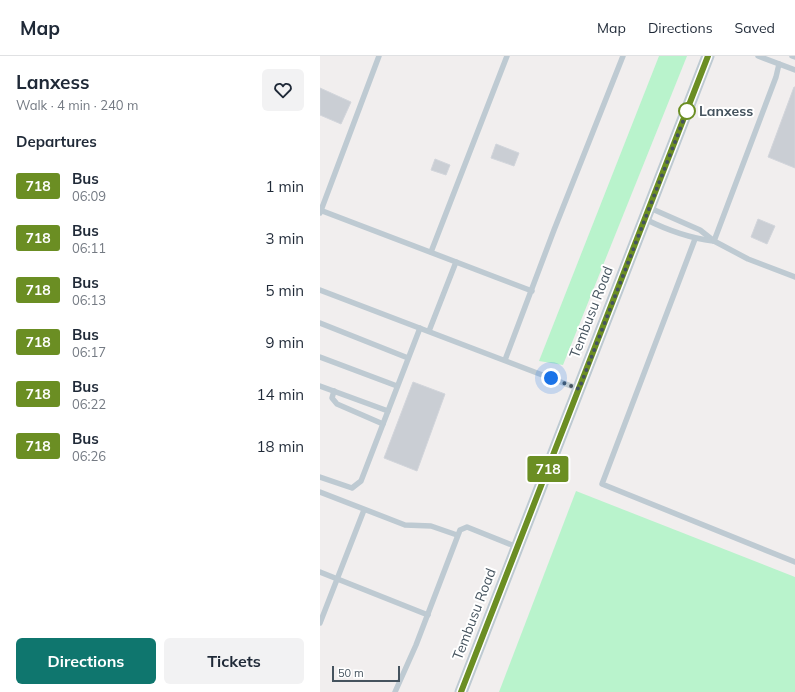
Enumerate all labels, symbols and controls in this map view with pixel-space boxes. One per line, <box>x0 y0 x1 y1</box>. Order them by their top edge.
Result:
text: Map <box>20 16 60 40</box>
text: Map <box>597 19 626 37</box>
text: Directions <box>648 19 713 37</box>
text: Saved <box>735 19 775 37</box>
button: heart <box>262 69 304 111</box>
text: Lanxess <box>16 70 90 94</box>
text: Walk · 4 min · 240 m <box>16 97 138 113</box>
marker: Lanxess <box>678 102 696 120</box>
place label: Lanxess <box>699 102 753 120</box>
text: Departures <box>16 132 97 151</box>
text: Bus <box>72 169 99 188</box>
text: 718 <box>25 177 51 195</box>
text: 1 min <box>266 177 304 196</box>
text: 06:09 <box>72 188 106 204</box>
text: Bus <box>72 221 99 240</box>
text: 718 <box>25 229 51 247</box>
text: 3 min <box>266 229 304 248</box>
text: 06:11 <box>72 240 106 256</box>
street label: Tembusu Road <box>565 264 617 360</box>
text: Bus <box>72 273 99 292</box>
text: 718 <box>25 281 51 299</box>
text: 5 min <box>266 281 304 300</box>
text: 06:13 <box>72 292 106 308</box>
text: Bus <box>72 325 99 344</box>
text: 718 <box>25 333 51 351</box>
text: 9 min <box>266 333 304 352</box>
text: 06:17 <box>72 344 106 360</box>
your location <box>541 368 561 388</box>
text: Bus <box>72 377 99 396</box>
text: 718 <box>25 385 51 403</box>
text: 14 min <box>257 385 304 404</box>
text: 06:22 <box>72 396 106 412</box>
text: Bus <box>72 429 99 448</box>
text: 718 <box>25 437 51 455</box>
text: 18 min <box>257 437 304 456</box>
text: 06:26 <box>72 448 106 464</box>
line badge: 718 <box>525 456 571 482</box>
text: 718 <box>535 460 561 478</box>
street label: Tembusu Road <box>448 566 500 662</box>
button: Directions <box>16 638 156 684</box>
button: Tickets <box>164 638 304 684</box>
scale bar <box>332 664 400 683</box>
text: 50 m <box>338 666 364 680</box>

